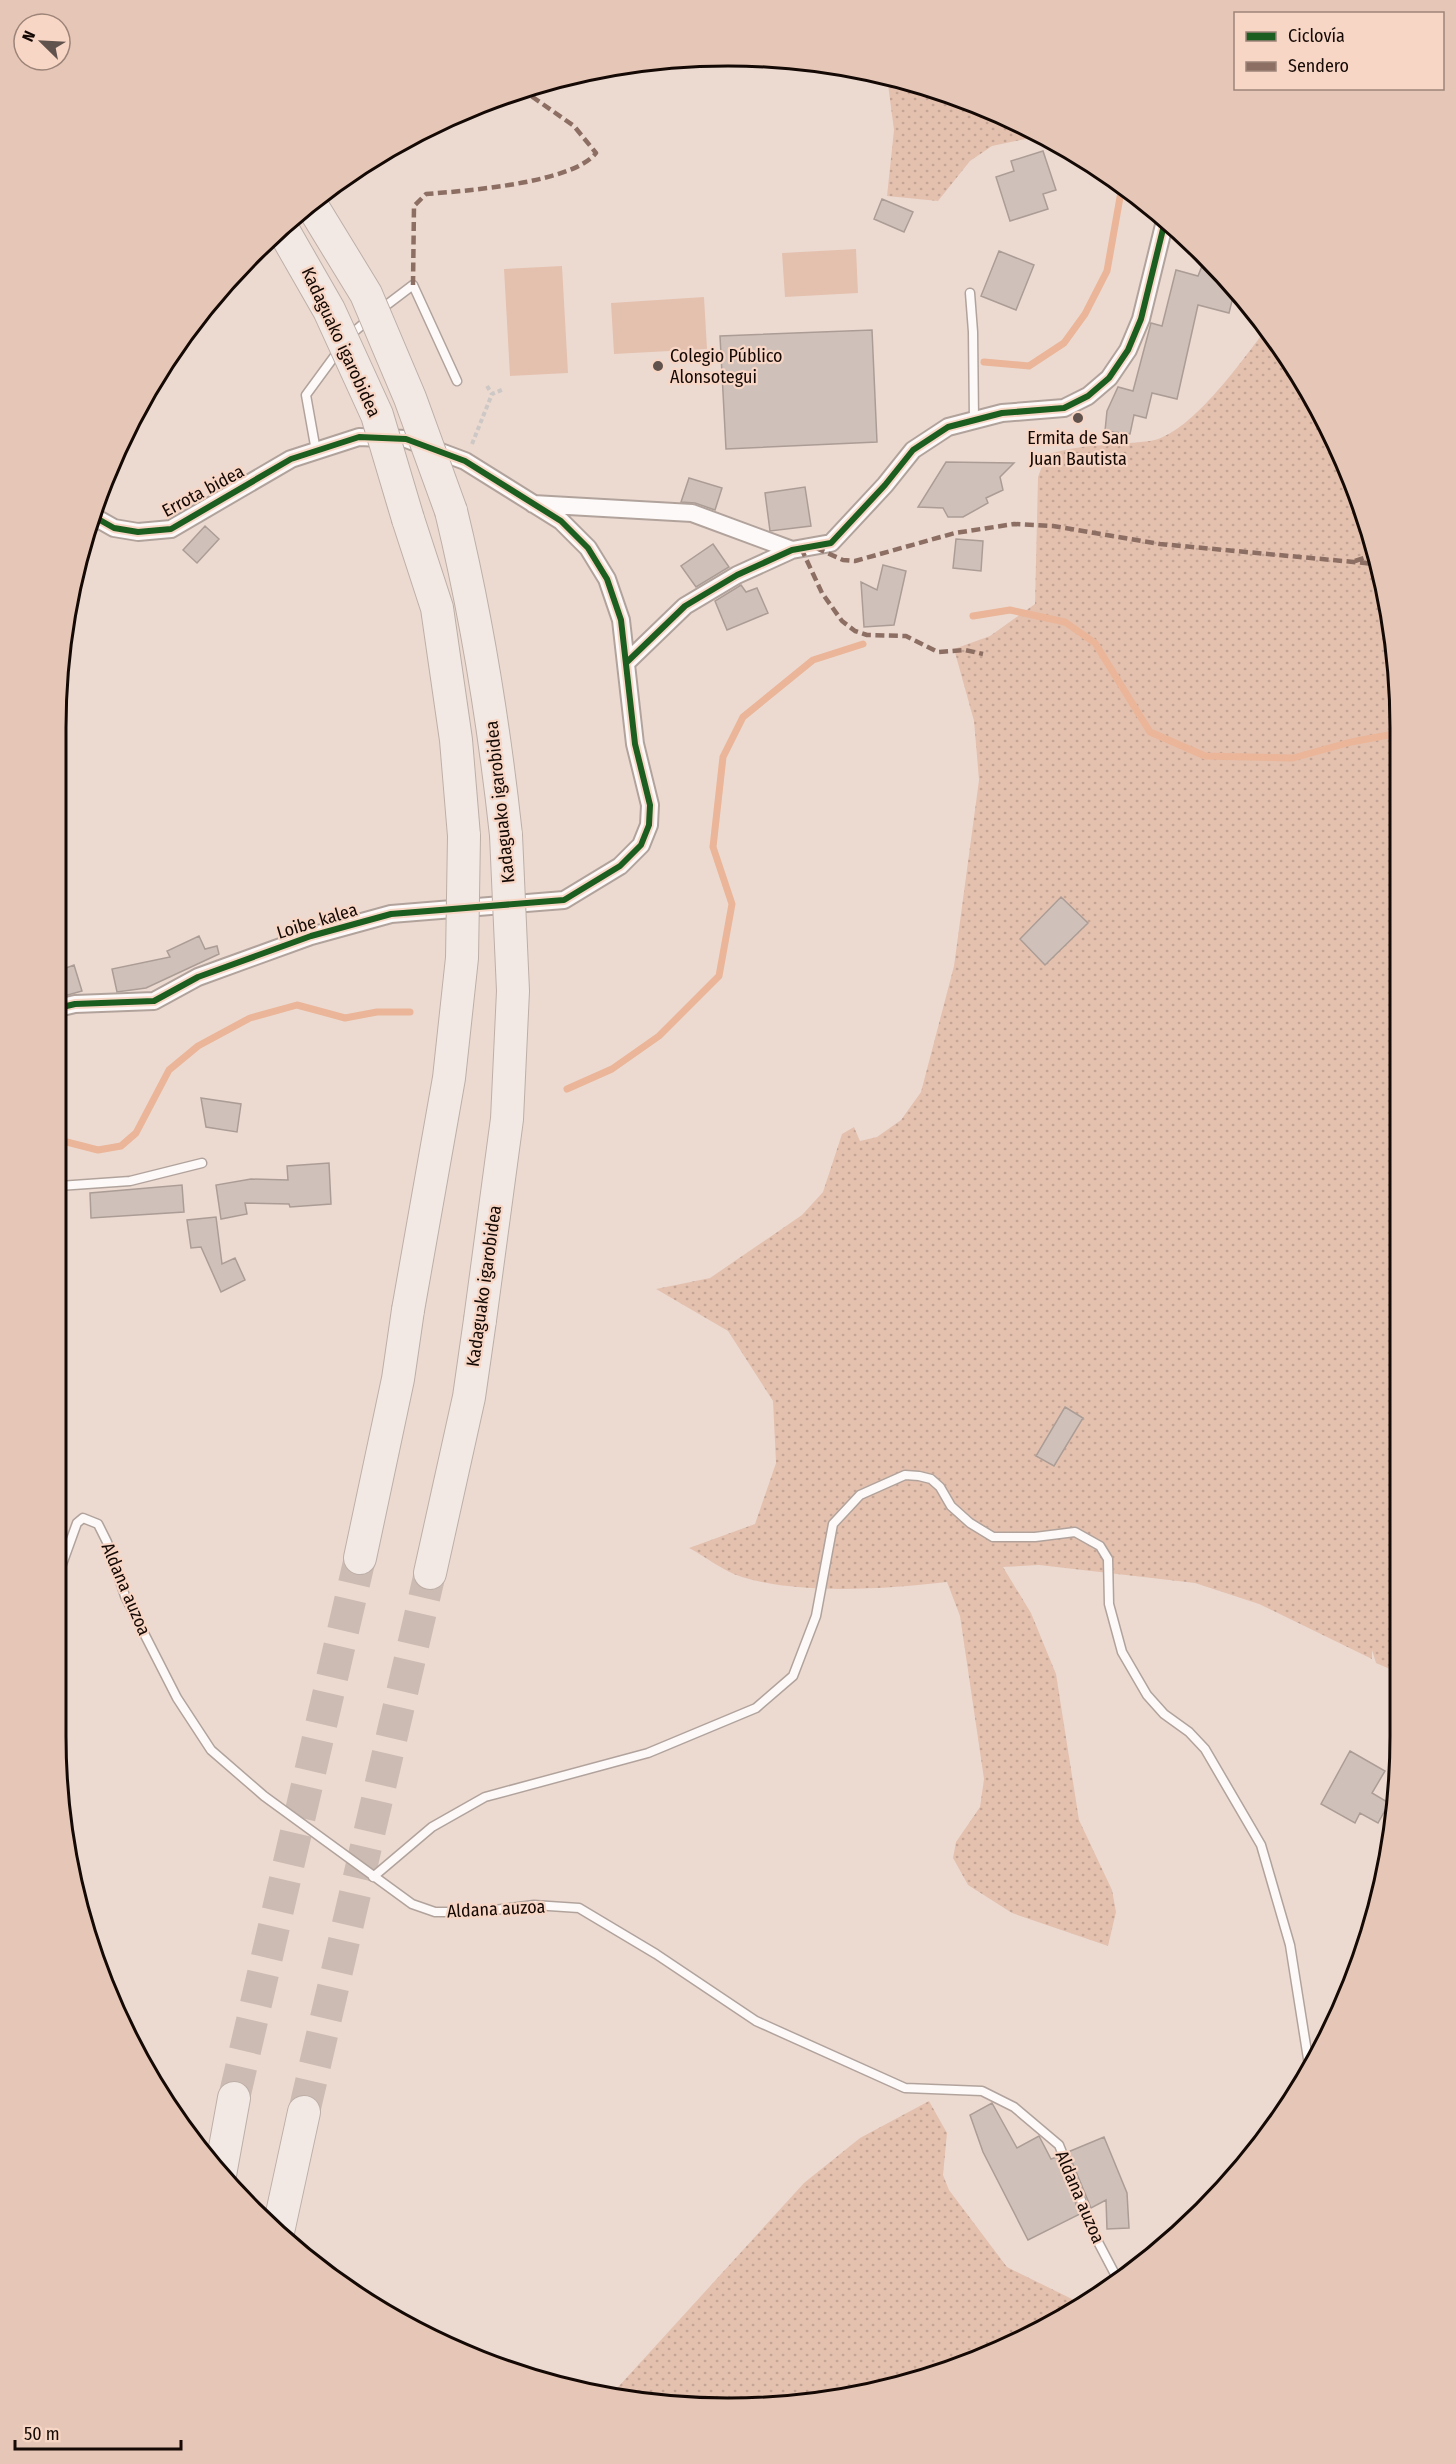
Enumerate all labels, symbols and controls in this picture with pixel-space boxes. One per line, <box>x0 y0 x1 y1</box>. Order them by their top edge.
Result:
north arrow <box>12 12 72 72</box>
legend <box>1234 12 1444 90</box>
text: Ciclovía <box>1288 25 1345 47</box>
text: N <box>18 28 39 44</box>
text: Sendero <box>1288 55 1349 77</box>
street label: Kadaguako igarobidea <box>297 263 385 421</box>
place label: Colegio Público Alonsotegui <box>670 345 783 388</box>
marker: Colegio Público Alonsotegui <box>651 359 665 373</box>
marker: Ermita de San Juan Bautista <box>1071 411 1085 425</box>
place label: Ermita de San Juan Bautista <box>1027 427 1129 470</box>
street label: Errota bidea <box>158 460 248 522</box>
street label: Kadaguako igarobidea <box>481 720 519 884</box>
street label: Loibe kalea <box>274 898 360 944</box>
street label: Kadaguako igarobidea <box>462 1204 506 1368</box>
street label: Aldana auzoa <box>97 1539 155 1639</box>
street label: Aldana auzoa <box>446 1895 546 1923</box>
street label: Aldana auzoa <box>1051 2147 1109 2247</box>
scale bar <box>15 2413 182 2451</box>
text: 50 m <box>24 2423 60 2445</box>

